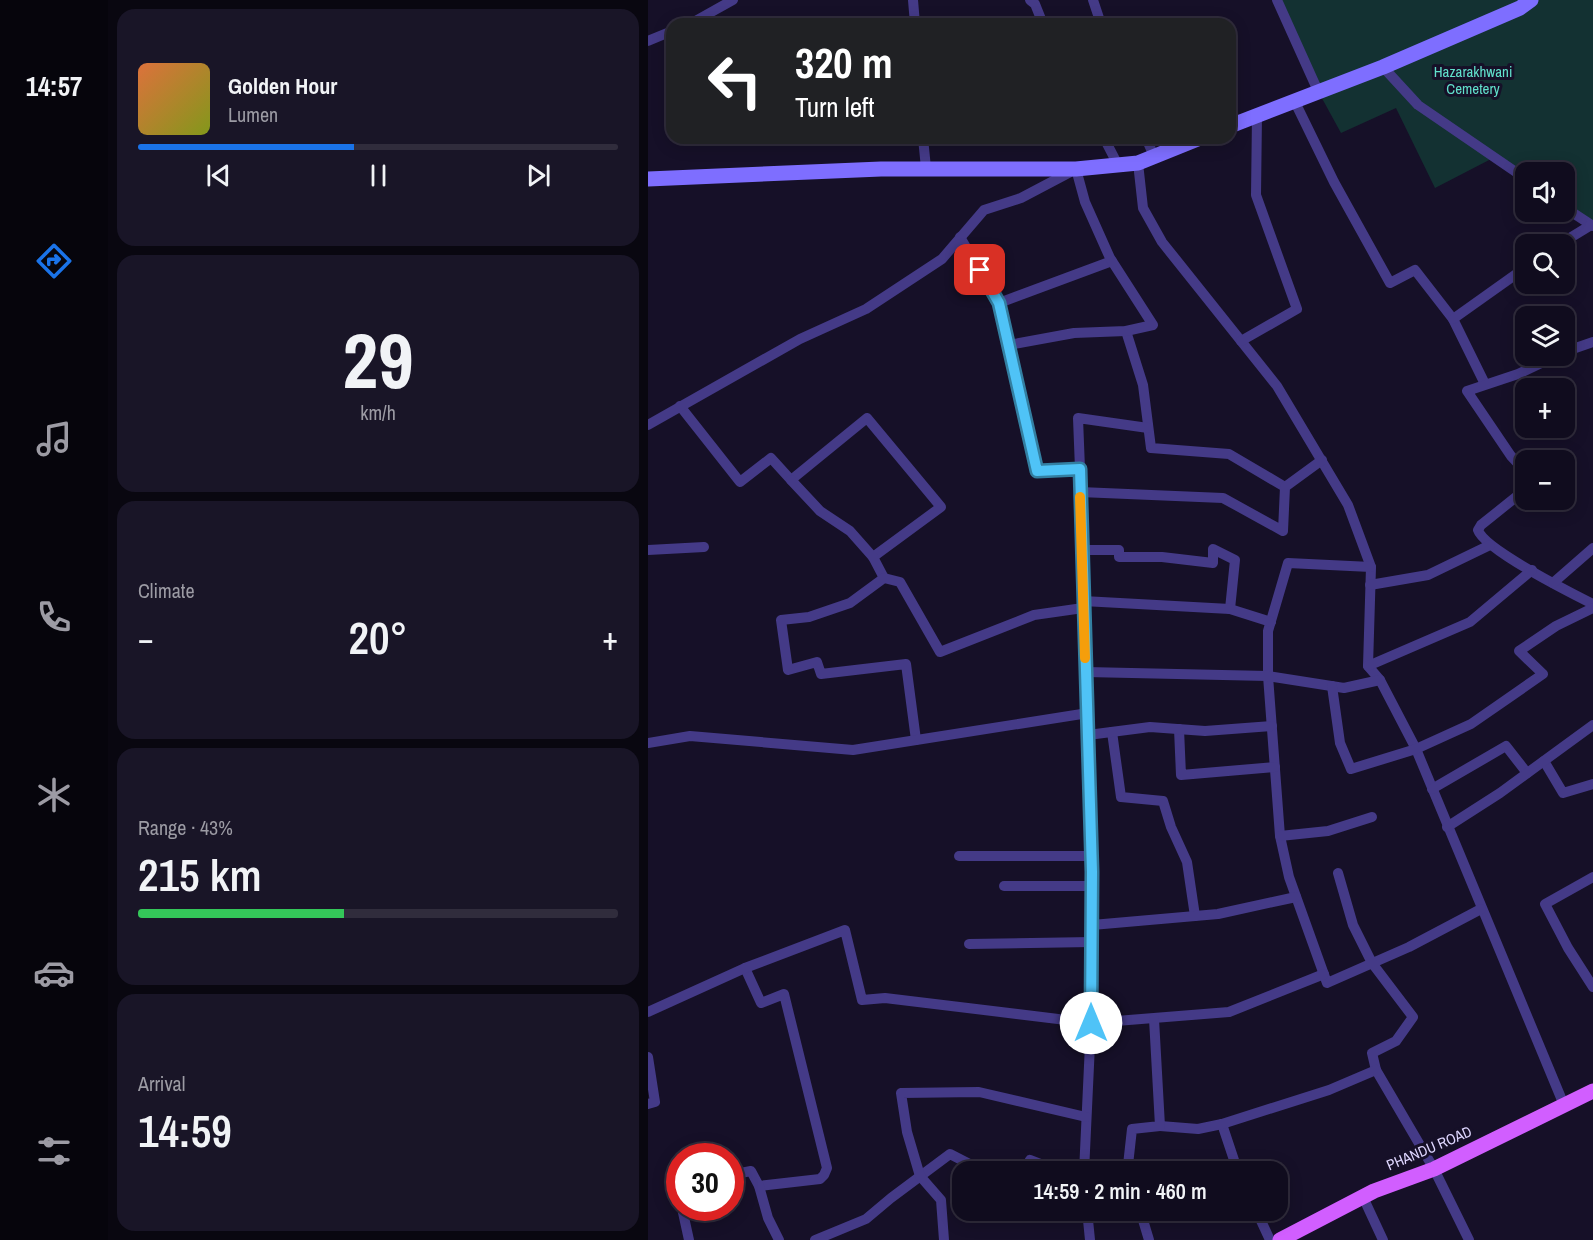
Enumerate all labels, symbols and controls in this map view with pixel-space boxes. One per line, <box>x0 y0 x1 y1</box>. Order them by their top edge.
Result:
text: 320 m <box>795 35 893 91</box>
icon: left <box>696 42 774 120</box>
park label: Hazarakhwani Cemetery <box>1434 61 1512 99</box>
text: 14:57 <box>26 68 82 104</box>
text: Golden Hour <box>228 71 337 101</box>
text: Turn left <box>795 89 874 125</box>
text: Lumen <box>228 101 278 128</box>
icon: previous <box>202 159 235 192</box>
icon: pause <box>362 159 395 192</box>
icon: next <box>522 159 555 192</box>
map controls <box>1515 162 1575 510</box>
button: sound <box>1515 162 1575 222</box>
button: search <box>1515 234 1575 294</box>
icon: directions <box>33 240 75 282</box>
pin <box>954 244 1005 295</box>
icon: arrive <box>963 253 996 286</box>
button: layers <box>1515 306 1575 366</box>
text: 29 <box>342 307 414 412</box>
button: + <box>1515 378 1575 438</box>
text: km/h <box>360 399 396 426</box>
icon: music <box>33 418 75 460</box>
button: − <box>1515 450 1575 510</box>
text: Climate <box>138 577 195 604</box>
icon: phone <box>33 596 75 638</box>
text: 20° <box>348 607 408 668</box>
text: − <box>138 616 154 660</box>
text: + <box>602 616 618 660</box>
icon: climate <box>33 774 75 816</box>
text: Range · 43% <box>138 814 233 841</box>
text: 215 km <box>138 844 262 905</box>
icon: car <box>33 952 75 994</box>
position arrow <box>1059 991 1123 1055</box>
text: Arrival <box>138 1070 185 1097</box>
text: 14:59 <box>138 1100 232 1161</box>
street label: PHANDU ROAD <box>1383 1121 1475 1175</box>
icon: filters <box>33 1130 75 1172</box>
speed limit sign: 30 <box>666 1143 744 1221</box>
text: 14:59 · 2 min · 460 m <box>1033 1176 1207 1206</box>

